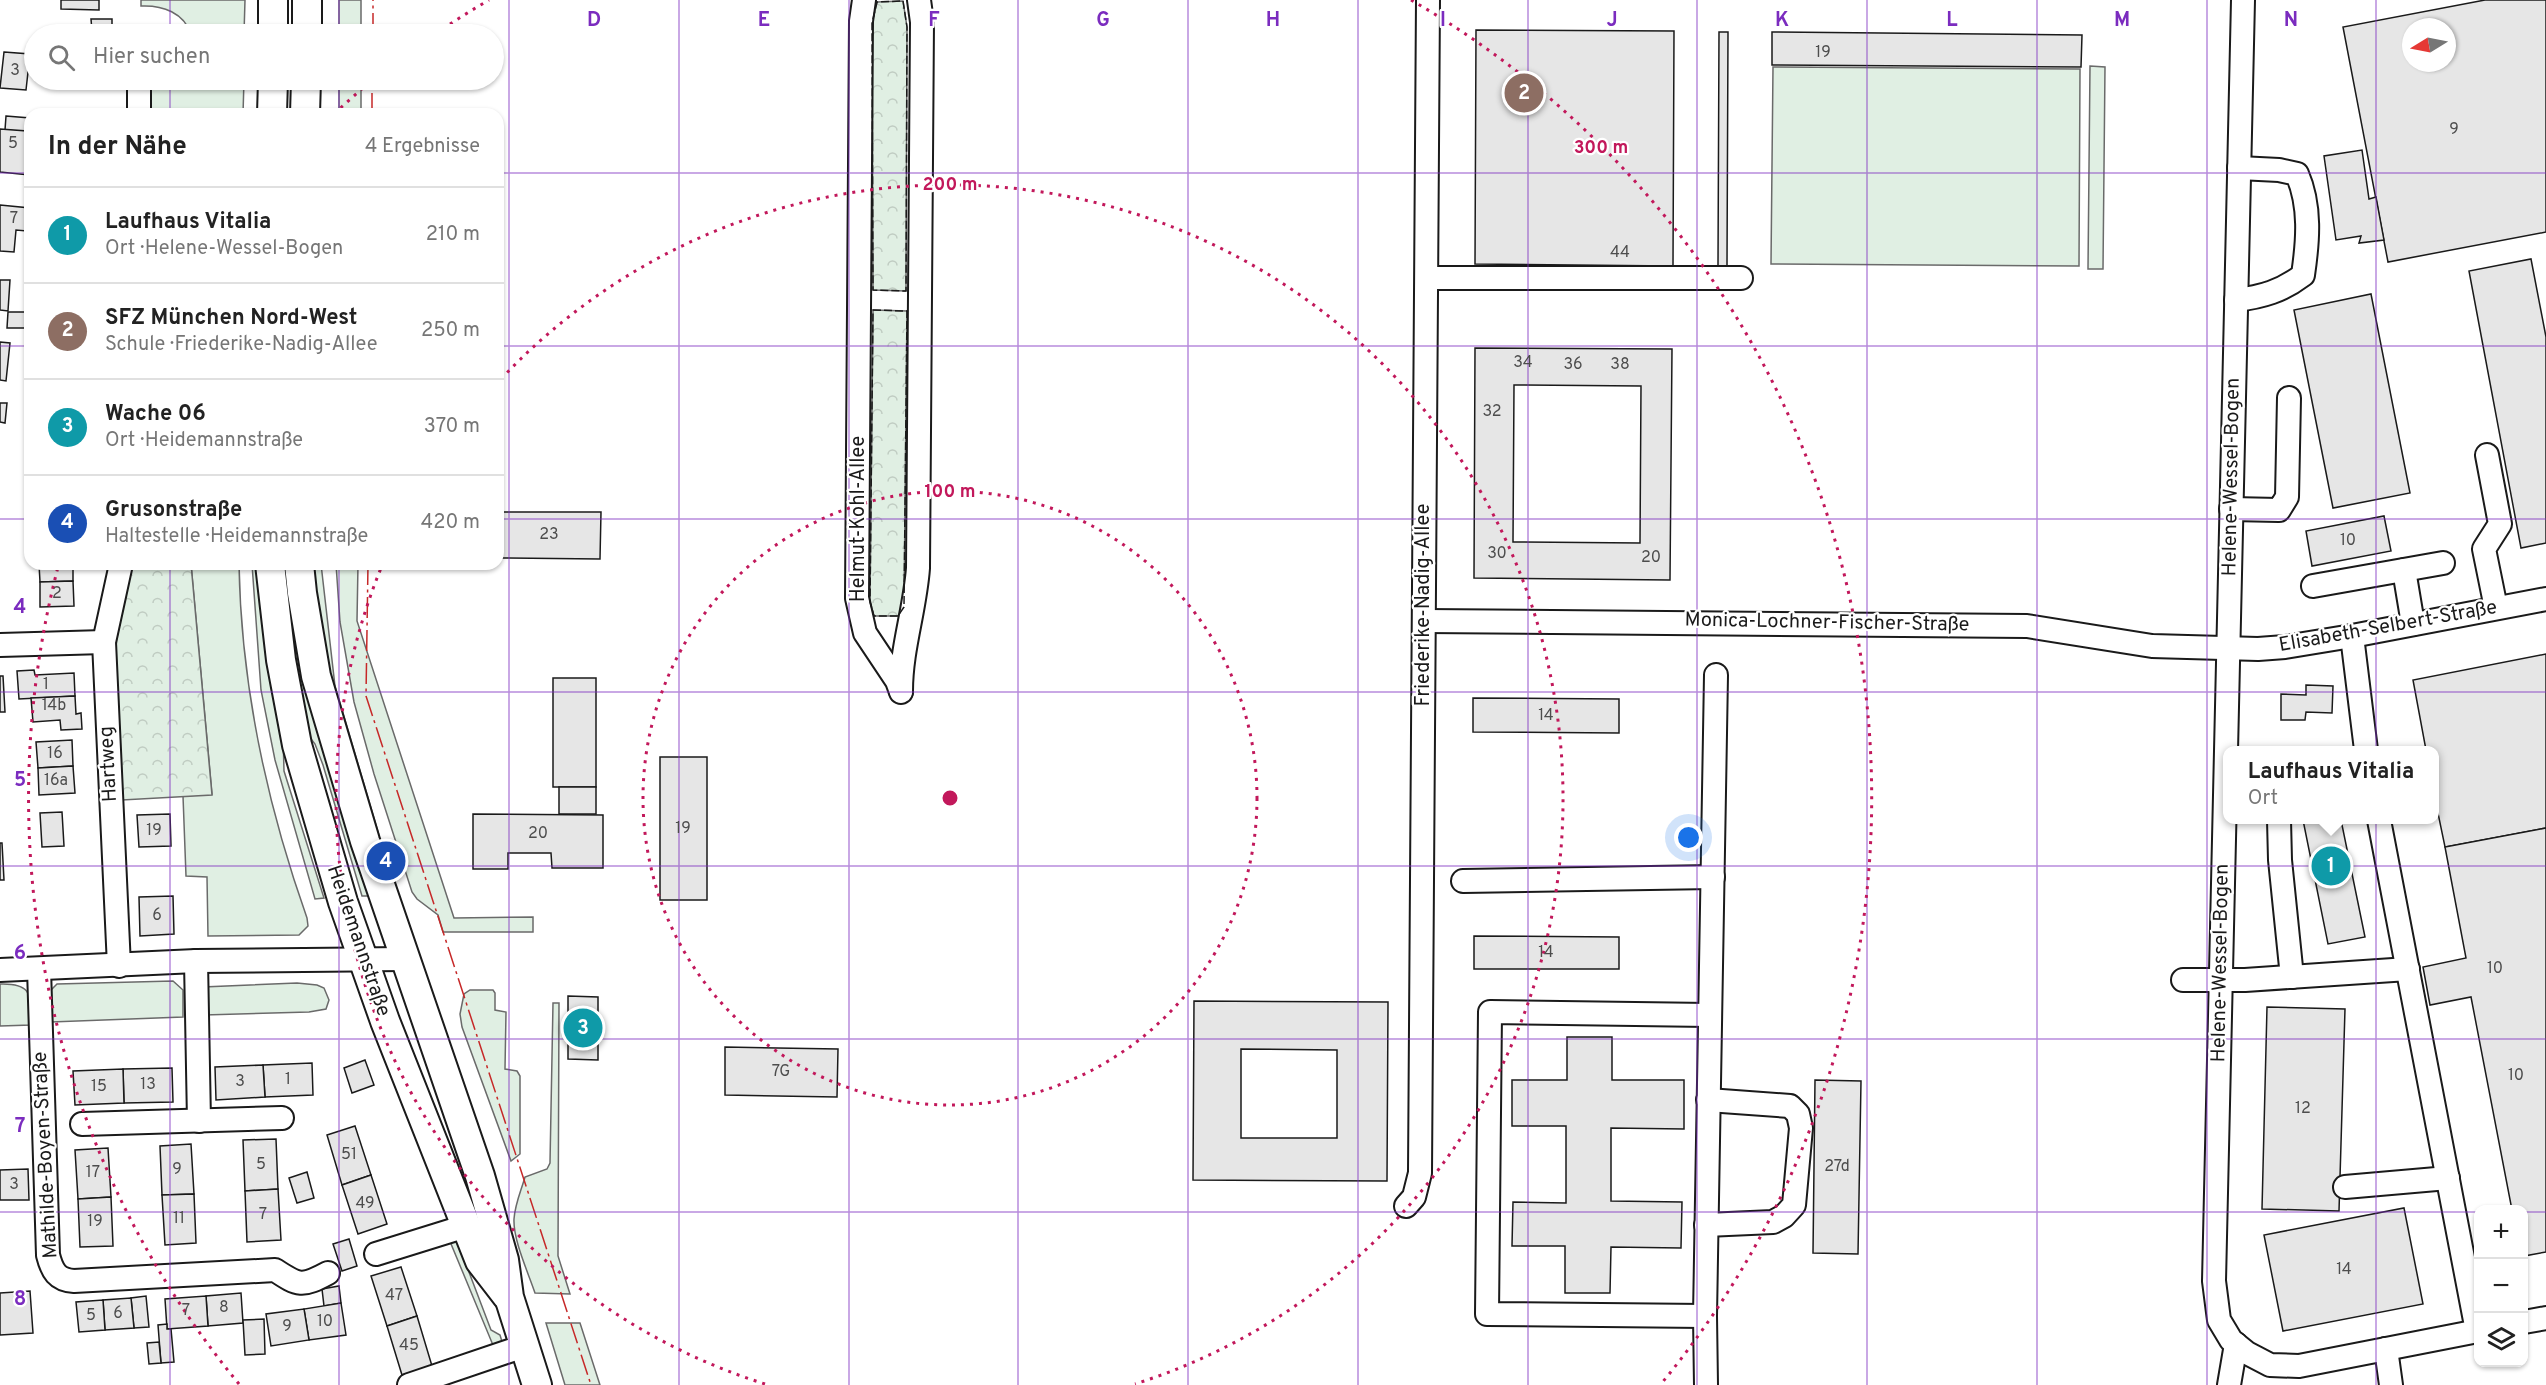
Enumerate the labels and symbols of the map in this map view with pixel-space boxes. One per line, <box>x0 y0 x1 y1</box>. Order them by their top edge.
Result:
text: D <box>587 8 601 34</box>
text: E <box>758 8 770 34</box>
text: F <box>928 8 940 34</box>
text: G <box>1096 8 1110 34</box>
text: H <box>1266 8 1280 34</box>
text: I <box>1440 8 1446 34</box>
text: J <box>1606 8 1618 34</box>
text: K <box>1775 8 1789 34</box>
text: L <box>1946 8 1958 34</box>
text: M <box>2114 8 2130 34</box>
text: N <box>2284 8 2298 34</box>
north arrow <box>2402 18 2456 72</box>
house number: 19 <box>1815 43 1831 63</box>
house number: 3 <box>10 61 20 81</box>
pin: 2 <box>1504 70 1544 116</box>
house number: 9 <box>2449 120 2459 140</box>
house number: 5 <box>8 134 18 154</box>
text: 300 m <box>1574 137 1628 160</box>
text: 200 m <box>922 174 978 197</box>
house number: 7 <box>10 209 18 229</box>
house number: 44 <box>1610 243 1630 263</box>
house number: 34 <box>1513 353 1533 373</box>
house number: 36 <box>1563 355 1583 375</box>
house number: 38 <box>1610 355 1630 375</box>
street label: Helene-Wessel-Bogen <box>2217 377 2247 577</box>
house number: 32 <box>1482 402 1502 422</box>
street label: Helmut-Kohl-Allee <box>846 436 872 602</box>
text: 100 m <box>924 481 976 504</box>
street label: Friederike-Nadig-Allee <box>1411 504 1437 706</box>
house number: 23 <box>539 525 559 545</box>
house number: 10 <box>2340 531 2356 551</box>
house number: 30 <box>1487 544 1507 564</box>
house number: 20 <box>1641 548 1661 568</box>
house number: 2 <box>52 584 62 604</box>
text: 4 <box>14 595 26 621</box>
street label: Elisabeth-Selbert-Straße <box>2277 595 2499 659</box>
street label: Monica-Lochner-Fischer-Straße <box>1684 608 1970 638</box>
house number: 1 <box>43 675 49 695</box>
house number: 14b <box>42 696 66 716</box>
house number: 14 <box>1538 706 1554 726</box>
street label: Hartweg <box>94 725 124 803</box>
house number: 16 <box>47 744 63 764</box>
text: 5 <box>14 768 26 794</box>
house number: 16a <box>44 771 68 791</box>
centre of rings <box>940 788 960 808</box>
house number: 19 <box>675 819 691 839</box>
house number: 19 <box>146 821 162 841</box>
your location <box>1674 823 1703 852</box>
house number: 20 <box>528 824 548 844</box>
pin: 4 <box>366 838 406 884</box>
pin: 1 <box>2312 844 2350 888</box>
street label: Heidemannstraße <box>320 862 396 1020</box>
street label: Helene-Wessel-Bogen <box>2206 863 2236 1063</box>
house number: 6 <box>152 906 162 926</box>
text: 6 <box>14 941 26 967</box>
house number: 14 <box>1538 943 1554 963</box>
house number: 10 <box>2487 959 2503 979</box>
pin: 3 <box>564 1006 602 1050</box>
street label: Mathilde-Boyen-Straße <box>28 1051 64 1259</box>
house number: 7G <box>772 1062 790 1082</box>
house number: 10 <box>2508 1066 2524 1086</box>
house number: 1 <box>285 1070 291 1090</box>
house number: 3 <box>235 1072 245 1092</box>
house number: 13 <box>140 1075 156 1095</box>
house number: 15 <box>91 1077 107 1097</box>
house number: 12 <box>2295 1099 2311 1119</box>
text: 7 <box>15 1114 25 1140</box>
house number: 51 <box>341 1145 357 1165</box>
house number: 5 <box>256 1155 266 1175</box>
house number: 27d <box>1824 1157 1850 1177</box>
house number: 9 <box>172 1160 182 1180</box>
house number: 17 <box>86 1163 100 1183</box>
house number: 3 <box>9 1175 19 1195</box>
house number: 49 <box>355 1194 375 1214</box>
house number: 7 <box>259 1205 267 1225</box>
house number: 11 <box>173 1209 185 1229</box>
house number: 19 <box>87 1212 103 1232</box>
house number: 14 <box>2336 1260 2352 1280</box>
house number: 47 <box>385 1286 403 1306</box>
text: 8 <box>14 1287 26 1313</box>
house number: 8 <box>219 1298 229 1318</box>
house number: 7 <box>182 1301 190 1321</box>
house number: 6 <box>113 1304 123 1324</box>
house number: 5 <box>86 1306 96 1326</box>
house number: 10 <box>317 1312 333 1332</box>
house number: 9 <box>282 1317 292 1337</box>
house number: 45 <box>399 1336 419 1356</box>

